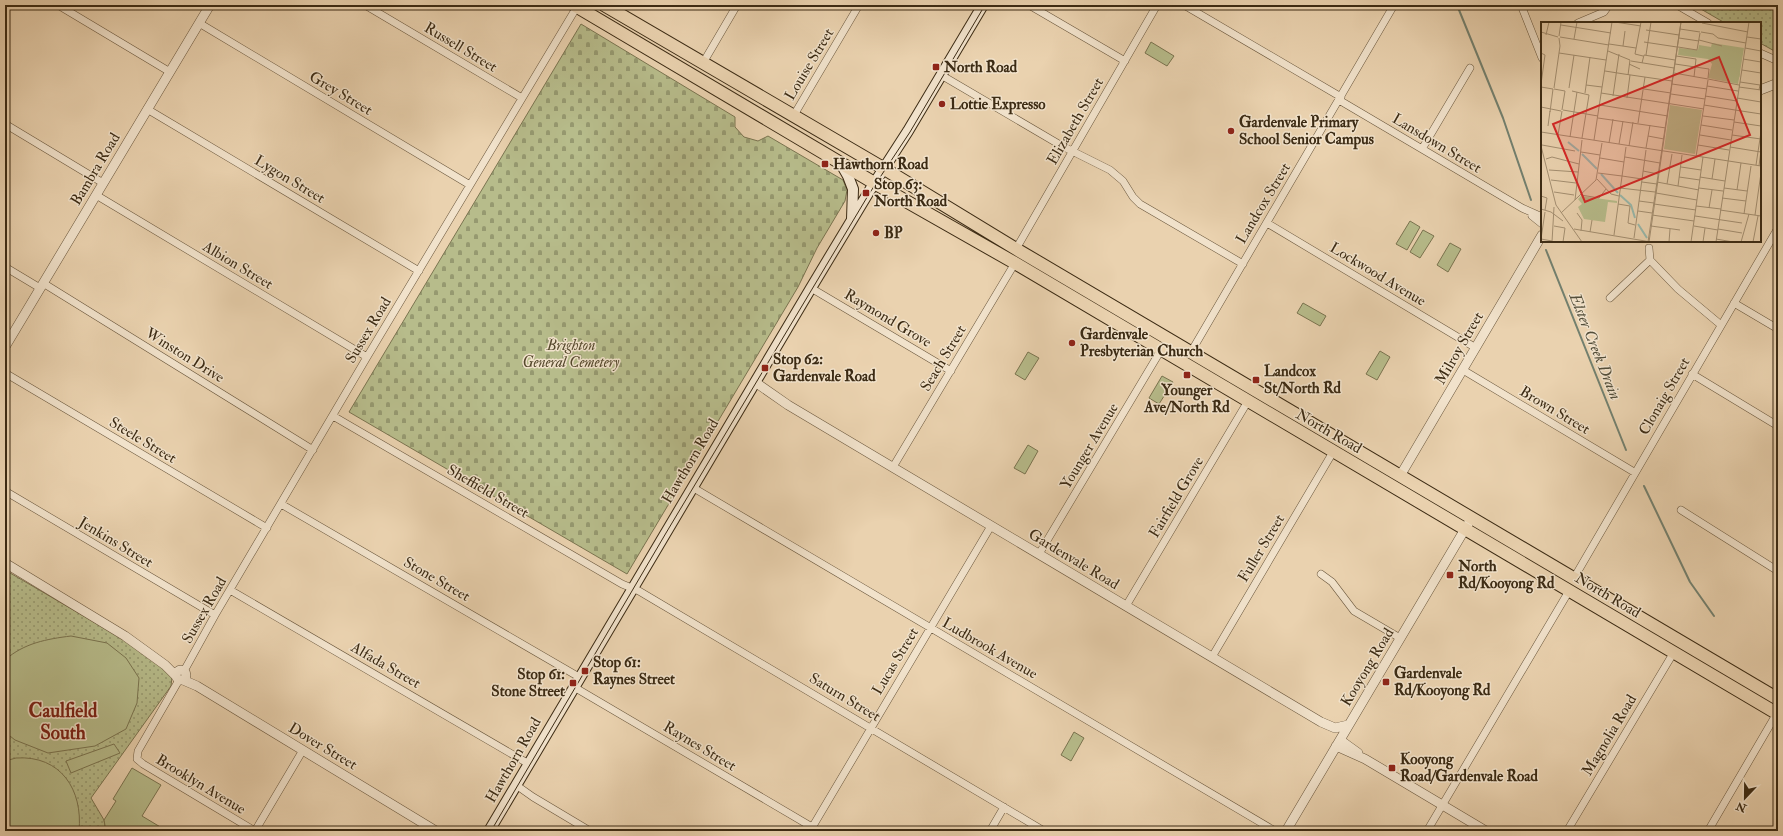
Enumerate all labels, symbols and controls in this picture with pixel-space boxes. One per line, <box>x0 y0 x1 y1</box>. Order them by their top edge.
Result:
street label: Russell Street <box>421 18 501 77</box>
inset map <box>1541 22 1761 242</box>
street label: Louise Street <box>781 25 838 104</box>
place label: North Road <box>943 58 1018 77</box>
marker: North Road <box>931 62 941 72</box>
street label: Grey Street <box>306 67 376 120</box>
street label: Elizabeth Street <box>1043 74 1108 168</box>
place label: Lottie Expresso <box>950 95 1046 115</box>
marker: Lottie Expresso <box>937 99 947 109</box>
street label: Lansdown Street <box>1389 109 1485 178</box>
place label: Gardenvale Primary School Senior Campus <box>1239 113 1374 150</box>
marker: Gardenvale Primary School Senior Campus <box>1226 126 1236 136</box>
street label: Bambra Road <box>66 129 125 209</box>
street label: Lygon Street <box>251 151 329 208</box>
place label: Hawthorn Road <box>833 155 929 174</box>
marker: Hawthorn Road <box>820 159 830 169</box>
street label: Landcox Street <box>1232 159 1295 247</box>
place label: Stop 63: North Road <box>873 175 948 211</box>
marker: Stop 63: North Road <box>861 188 871 198</box>
place label: BP <box>884 224 903 243</box>
marker: BP <box>871 228 881 238</box>
street label: Albion Street <box>198 236 277 294</box>
street label: Lockwood Avenue <box>1326 238 1429 311</box>
street label: Raymond Grove <box>841 285 935 352</box>
water label: Elster Creek Drain <box>1564 289 1626 403</box>
street label: Sussex Road <box>341 293 396 367</box>
street label: Milroy Street <box>1431 308 1488 388</box>
street label: Seach Street <box>916 322 971 395</box>
street label: Winston Drive <box>141 323 228 387</box>
place label: Gardenvale Presbyterian Church <box>1080 325 1203 362</box>
park label: Brighton General Cemetery <box>523 336 620 372</box>
marker: Gardenvale Presbyterian Church <box>1067 338 1077 348</box>
place label: Stop 62: Gardenvale Road <box>773 350 876 386</box>
street label: Clonaig Street <box>1635 354 1694 438</box>
place label: Landcox St/North Rd <box>1264 362 1341 398</box>
marker: Stop 62: Gardenvale Road <box>760 363 770 373</box>
marker: Younger Ave/North Rd <box>1182 370 1192 380</box>
marker: Landcox St/North Rd <box>1251 375 1261 385</box>
place label: Younger Ave/North Rd <box>1143 381 1230 417</box>
street label: Brown Street <box>1516 382 1593 439</box>
street label: Younger Avenue <box>1056 400 1123 493</box>
street label: North Road <box>1292 405 1366 458</box>
street label: Steele Street <box>106 413 180 468</box>
street label: Hawthorn Road <box>658 415 723 507</box>
street label: Fairfield Grove <box>1145 453 1208 541</box>
street label: Sheffield Street <box>443 460 532 523</box>
street label: Fuller Street <box>1234 511 1289 586</box>
street label: Jenkins Street <box>74 512 156 573</box>
street label: Gardenvale Road <box>1025 525 1123 594</box>
street label: Stone Street <box>400 553 474 606</box>
place label: North Rd/Kooyong Rd <box>1457 557 1555 594</box>
street label: North Road <box>1572 568 1645 623</box>
marker: North Rd/Kooyong Rd <box>1445 570 1455 580</box>
street label: Sussex Road <box>178 573 231 647</box>
street label: Ludbrook Avenue <box>939 613 1041 683</box>
street label: Lucas Street <box>868 624 923 698</box>
street label: Kooyong Road <box>1337 624 1399 710</box>
street label: Alfada Street <box>347 637 424 693</box>
place label: Stop 61: Raynes Street <box>593 653 675 690</box>
place label: Gardenvale Rd/Kooyong Rd <box>1394 664 1491 701</box>
place label: Stop 61: Stone Street <box>491 665 565 701</box>
marker: Stop 61: Raynes Street <box>580 666 590 676</box>
street label: Saturn Street <box>806 669 884 726</box>
marker: Gardenvale Rd/Kooyong Rd <box>1381 677 1391 687</box>
marker: Stop 61: Stone Street <box>568 678 578 688</box>
street label: Magnolia Road <box>1578 691 1641 779</box>
district label: Caulfield South <box>29 699 98 745</box>
street label: Hawthorn Road <box>481 714 546 806</box>
street label: Raynes Street <box>660 717 740 776</box>
street label: Dover Street <box>285 719 361 774</box>
street label: Brooklyn Avenue <box>152 750 249 819</box>
place label: Kooyong Road/Gardenvale Road <box>1400 750 1538 786</box>
marker: Kooyong Road/Gardenvale Road <box>1387 763 1397 773</box>
north arrow <box>1725 778 1765 818</box>
text: N <box>1733 799 1749 815</box>

